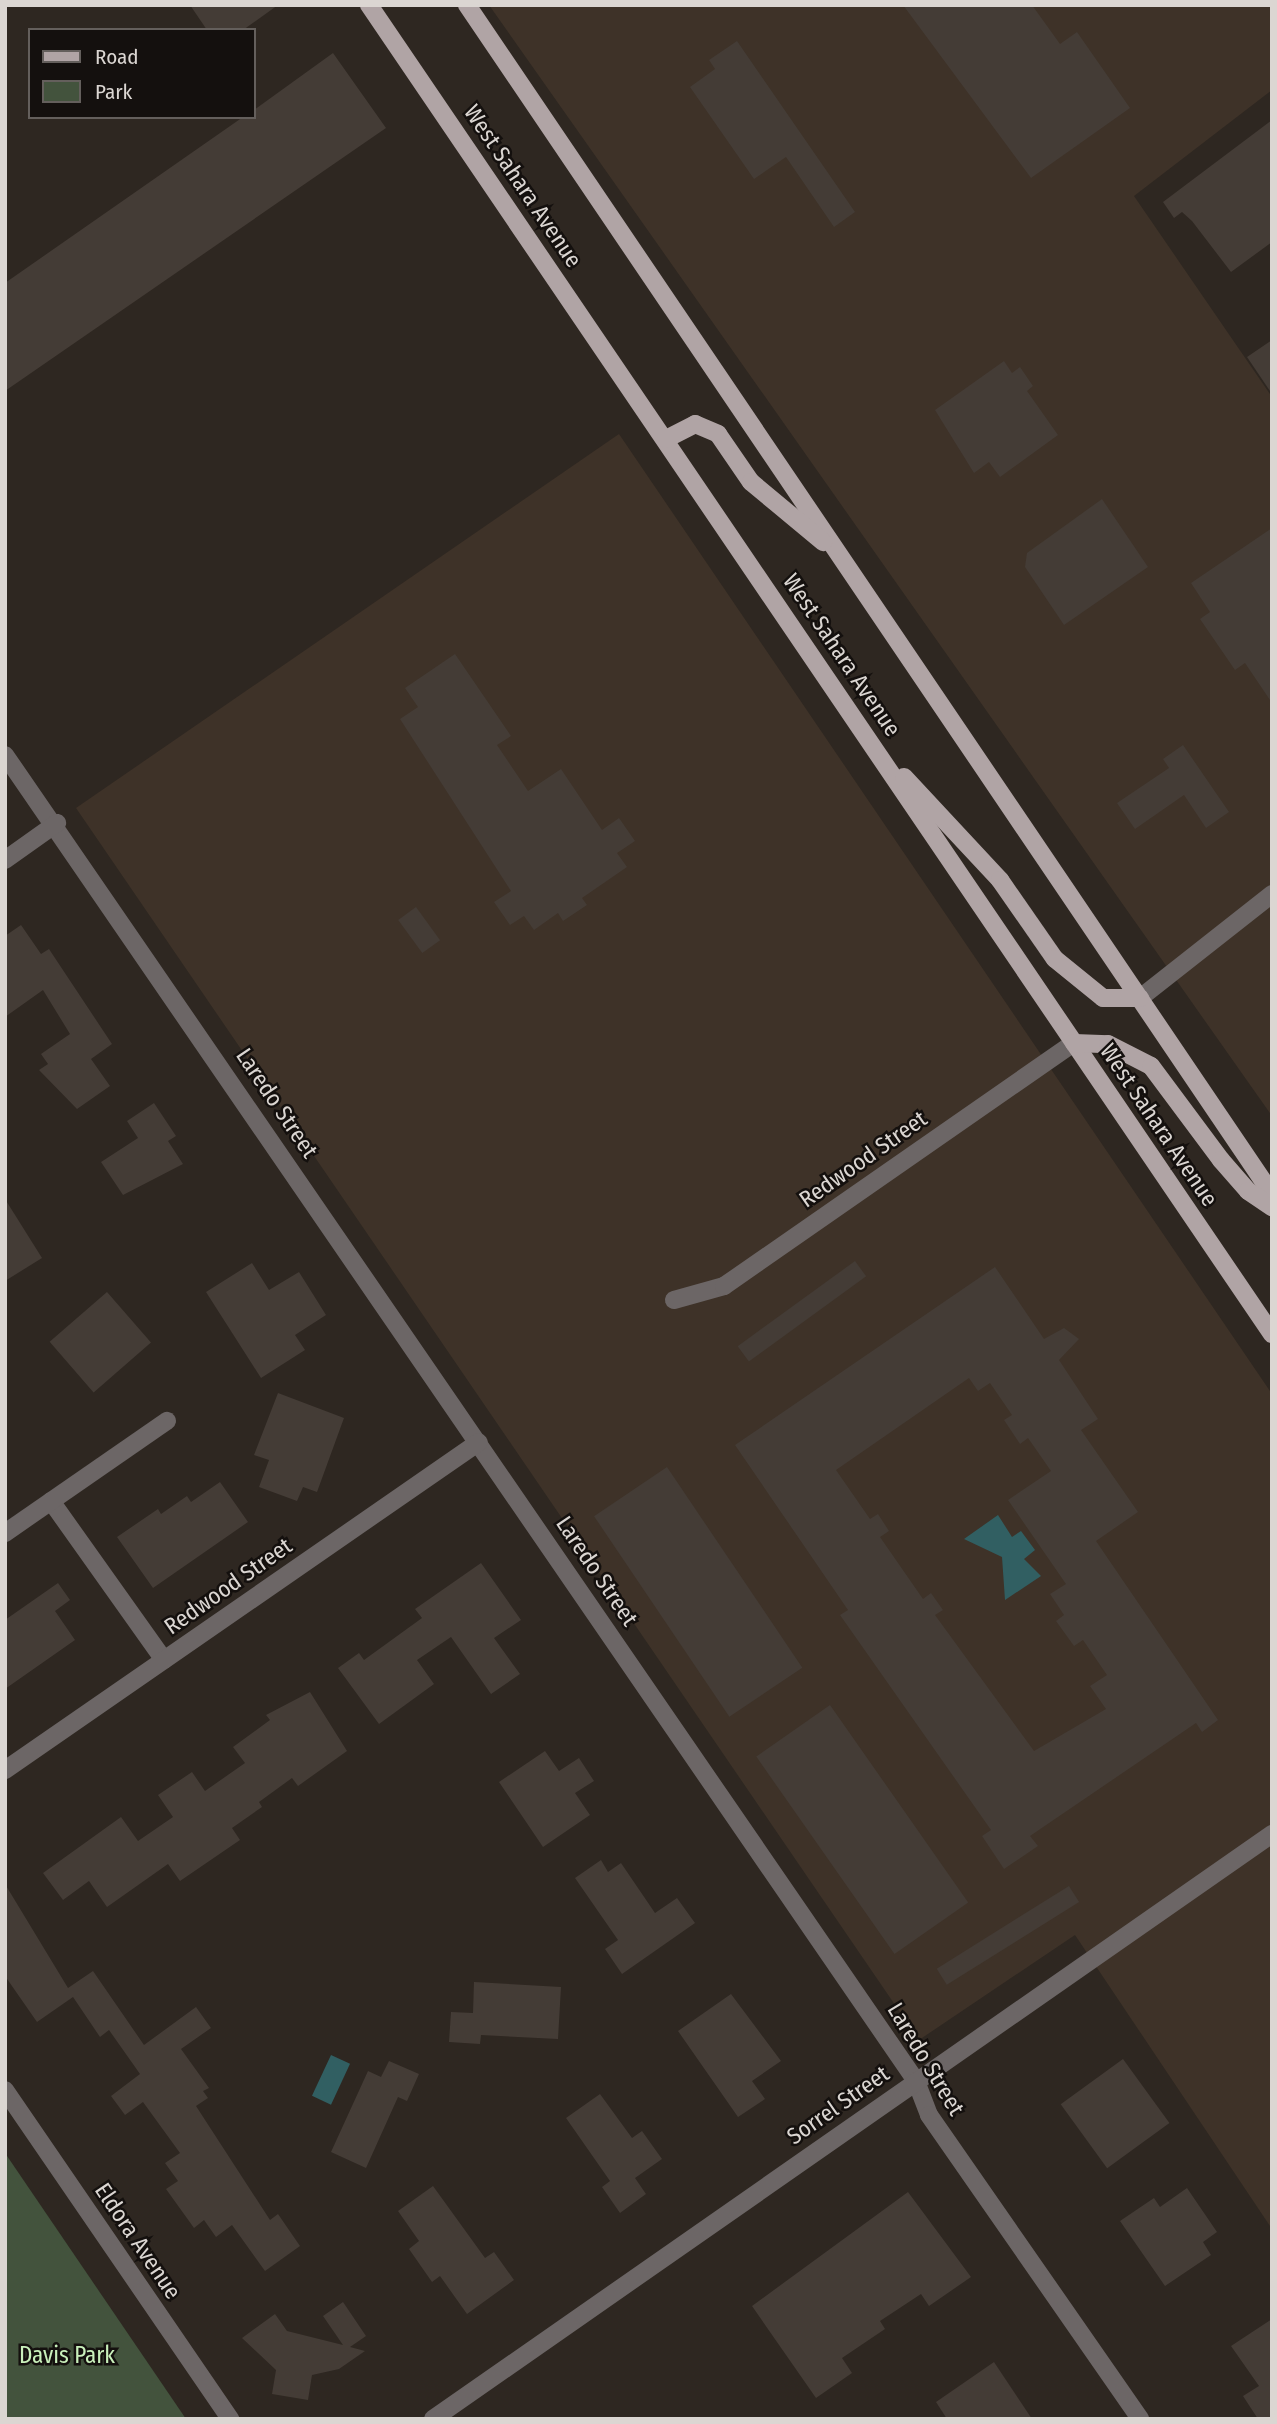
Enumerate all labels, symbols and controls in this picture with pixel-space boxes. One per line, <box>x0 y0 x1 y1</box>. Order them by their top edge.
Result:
legend <box>28 28 256 119</box>
text: Road <box>95 44 139 70</box>
text: Park <box>95 79 132 105</box>
street label: West Sahara Avenue <box>458 99 588 273</box>
street label: West Sahara Avenue <box>777 568 907 742</box>
street label: West Sahara Avenue <box>1094 1038 1224 1212</box>
street label: Laredo Street <box>230 1043 324 1163</box>
street label: Redwood Street <box>794 1105 932 1213</box>
street label: Laredo Street <box>550 1511 644 1631</box>
street label: Redwood Street <box>159 1532 297 1640</box>
street label: Laredo Street <box>882 1998 970 2120</box>
street label: Sorrel Street <box>782 2060 894 2150</box>
street label: Eldora Avenue <box>89 2178 187 2304</box>
park label: Davis Park <box>19 2341 115 2369</box>

